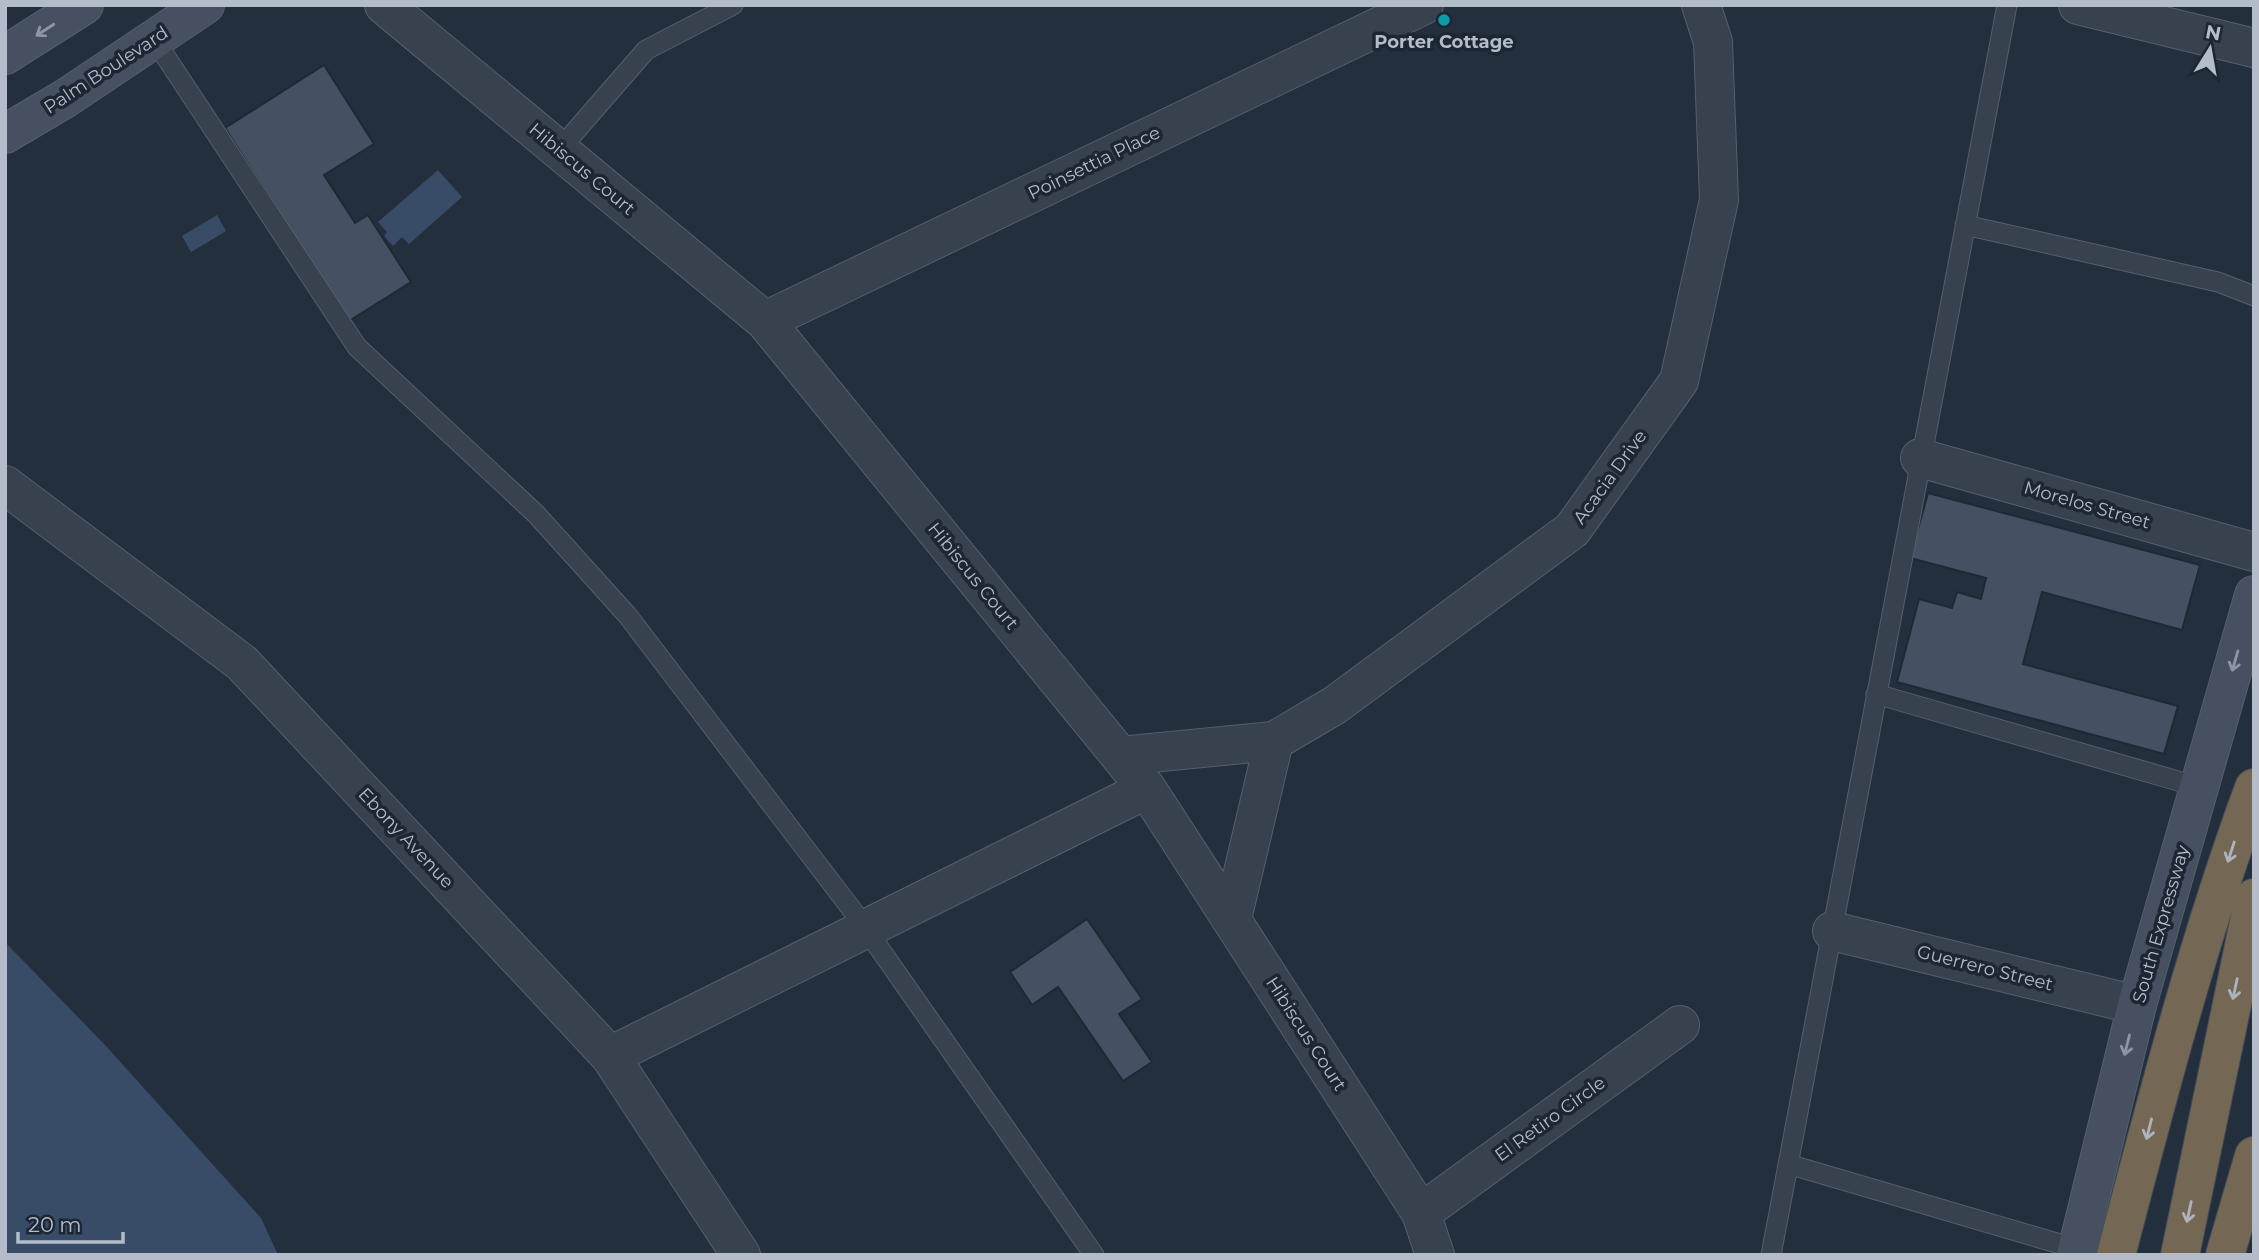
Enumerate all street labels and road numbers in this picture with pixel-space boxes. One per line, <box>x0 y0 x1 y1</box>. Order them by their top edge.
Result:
street label: Palm Boulevard <box>40 22 172 118</box>
street label: Hibiscus Court <box>525 118 639 220</box>
street label: Poinsettia Place <box>1024 121 1164 205</box>
street label: Acacia Drive <box>1569 426 1652 528</box>
street label: Morelos Street <box>2021 476 2153 534</box>
street label: Hibiscus Court <box>923 518 1023 634</box>
street label: Ebony Avenue <box>354 783 458 893</box>
street label: South Expressway <box>2128 842 2194 1005</box>
street label: Guerrero Street <box>1915 940 2055 996</box>
street label: Hibiscus Court <box>1261 973 1351 1095</box>
street label: El Retiro Circle <box>1491 1072 1610 1166</box>

